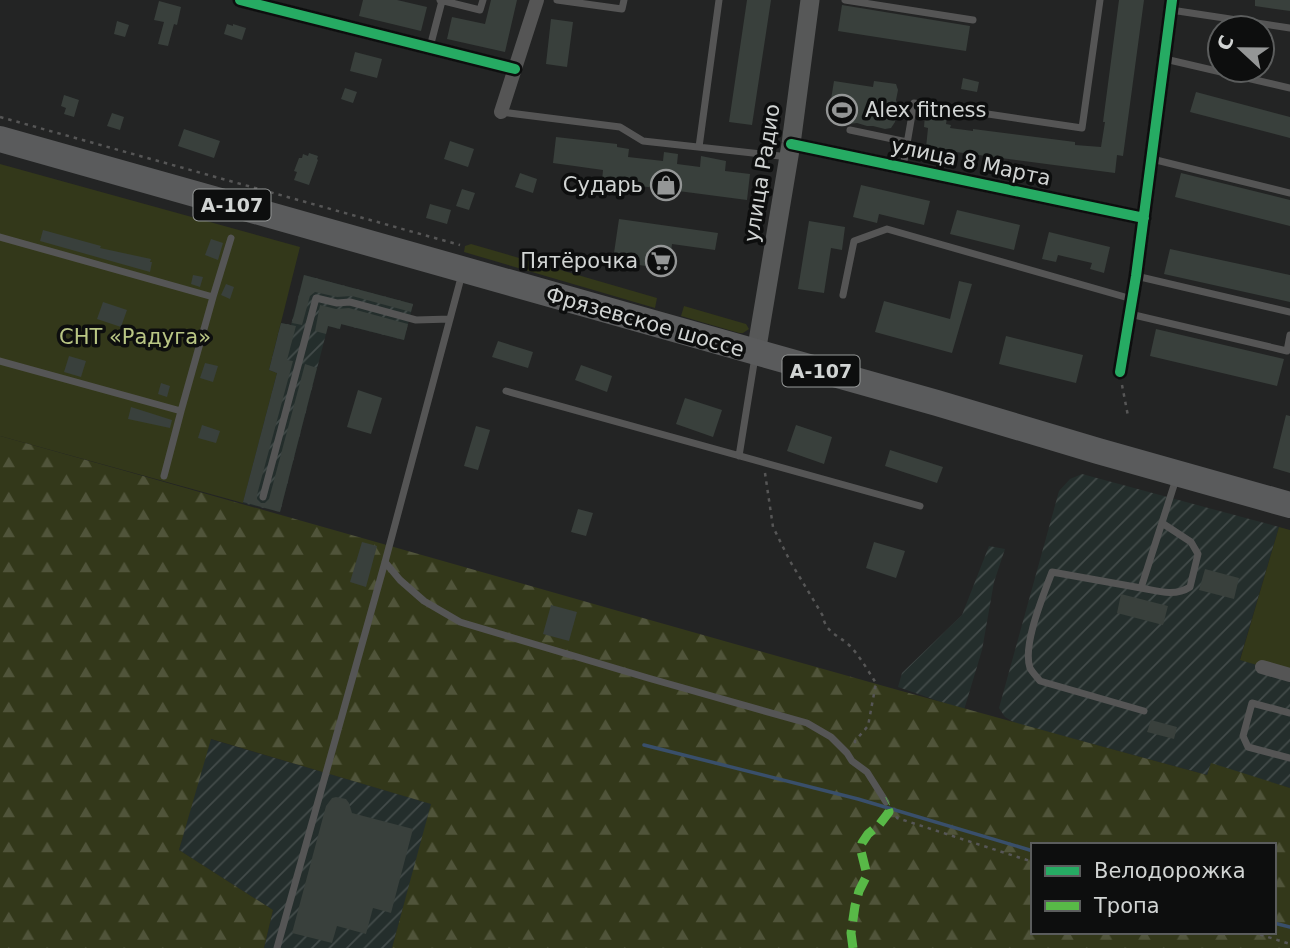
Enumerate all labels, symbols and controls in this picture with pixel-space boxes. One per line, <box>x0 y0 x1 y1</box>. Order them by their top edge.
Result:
north arrow <box>1206 14 1276 84</box>
text: С <box>1212 32 1238 53</box>
sports icon: Alex fitness <box>825 93 859 127</box>
place label: Alex fitness <box>865 98 986 122</box>
street label: улица Радио <box>739 102 785 244</box>
street label: улица 8 Марта <box>889 133 1053 191</box>
shop icon: Сударь <box>649 168 683 202</box>
place label: Сударь <box>563 173 643 197</box>
road number: А-107 <box>194 190 270 220</box>
supermarket icon: Пятёрочка <box>644 244 678 278</box>
place label: Пятёрочка <box>520 249 638 273</box>
street label: Фрязевское шоссе <box>543 282 747 362</box>
park label: СНТ «Радуга» <box>59 325 211 349</box>
road number: А-107 <box>782 356 860 386</box>
legend <box>1031 843 1276 934</box>
text: Велодорожка <box>1094 859 1246 883</box>
text: Тропа <box>1093 894 1160 918</box>

